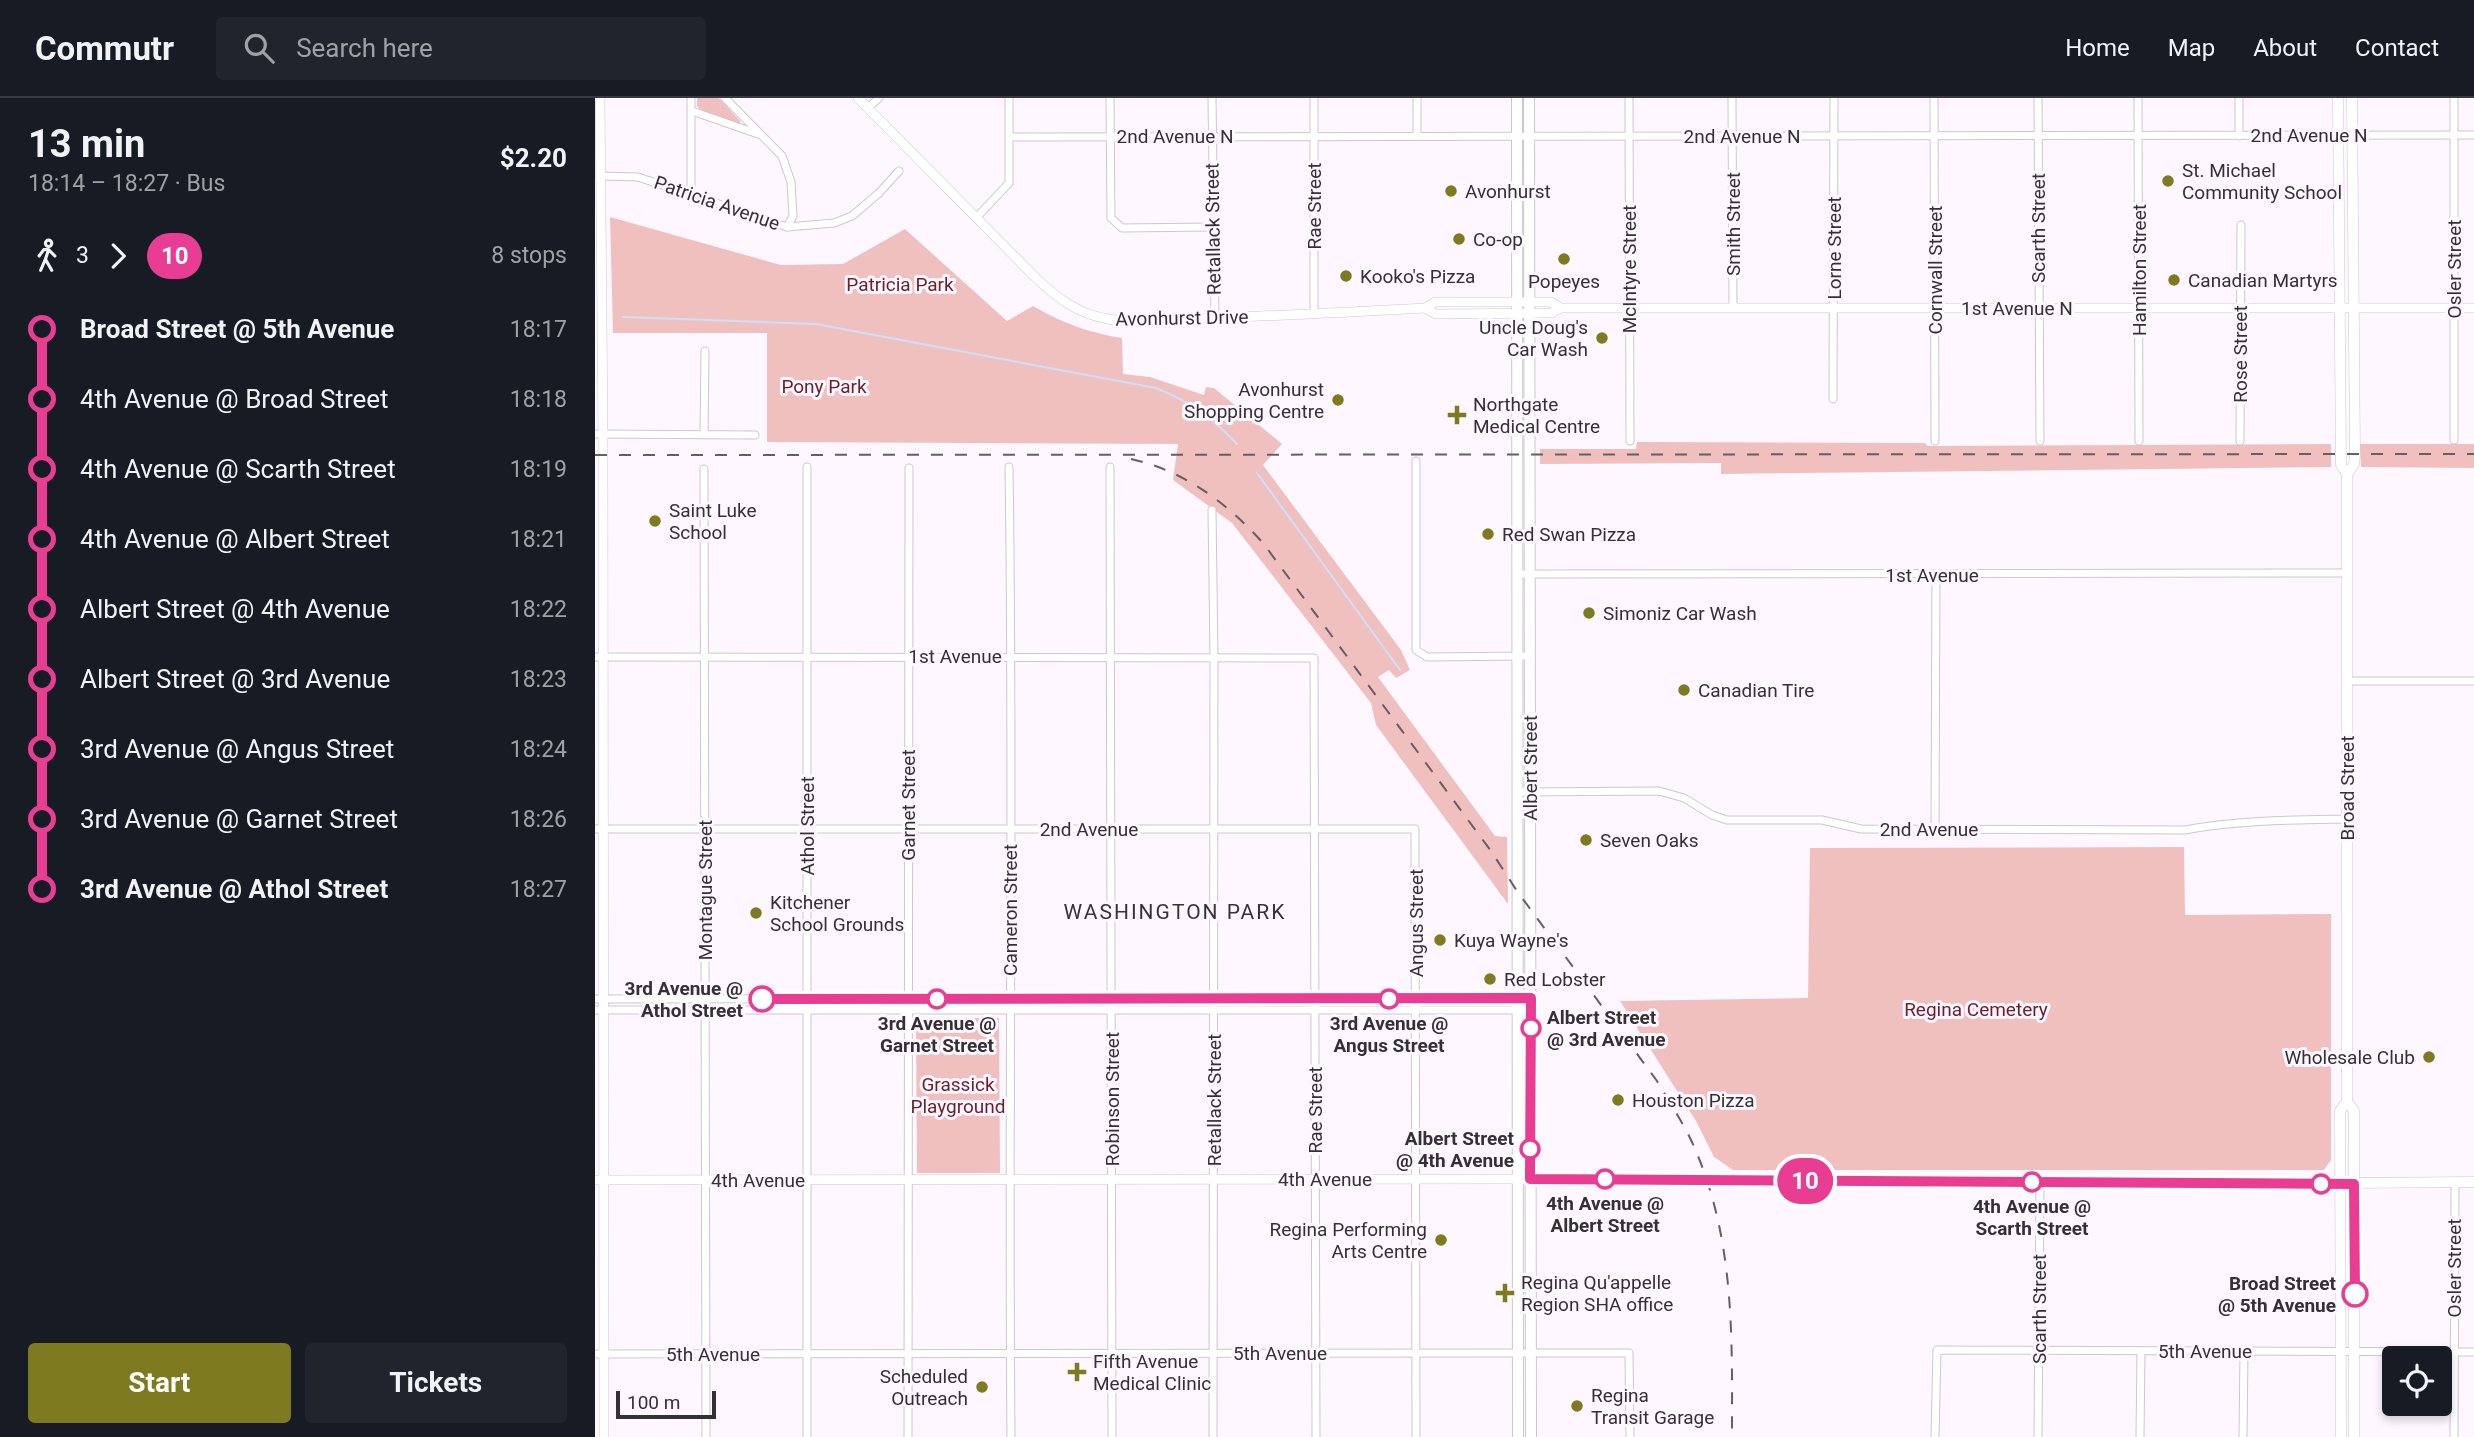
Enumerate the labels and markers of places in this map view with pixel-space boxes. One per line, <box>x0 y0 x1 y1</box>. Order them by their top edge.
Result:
place label: St. Michael Community School <box>2182 159 2342 204</box>
marker: St. Michael Community School <box>2160 173 2176 189</box>
place label: Avonhurst <box>1465 180 1551 203</box>
marker: Avonhurst <box>1443 183 1459 199</box>
place label: Co-op <box>1473 228 1523 251</box>
marker: Co-op <box>1451 231 1467 247</box>
marker: Popeyes <box>1556 251 1572 267</box>
place label: Kooko's Pizza <box>1360 265 1475 288</box>
marker: Kooko's Pizza <box>1338 268 1354 284</box>
place label: Canadian Martyrs <box>2188 269 2338 292</box>
place label: Popeyes <box>1528 270 1600 293</box>
marker: Canadian Martyrs <box>2166 272 2182 288</box>
place label: Uncle Doug's Car Wash <box>1479 316 1588 361</box>
marker: Uncle Doug's Car Wash <box>1594 330 1610 346</box>
place label: Avonhurst Shopping Centre <box>1184 378 1324 423</box>
marker: Avonhurst Shopping Centre <box>1330 392 1346 408</box>
place label: Northgate Medical Centre <box>1473 393 1600 438</box>
marker: Northgate Medical Centre <box>1447 405 1467 425</box>
place label: Saint Luke School <box>669 499 756 544</box>
marker: Saint Luke School <box>647 513 663 529</box>
place label: Red Swan Pizza <box>1502 523 1636 546</box>
marker: Red Swan Pizza <box>1480 526 1496 542</box>
place label: Simoniz Car Wash <box>1603 602 1757 625</box>
marker: Simoniz Car Wash <box>1581 605 1597 621</box>
place label: Canadian Tire <box>1698 679 1814 702</box>
marker: Canadian Tire <box>1676 682 1692 698</box>
place label: Seven Oaks <box>1600 829 1698 852</box>
marker: Seven Oaks <box>1578 832 1594 848</box>
place label: Kitchener School Grounds <box>770 891 904 936</box>
marker: Kitchener School Grounds <box>748 905 764 921</box>
place label: Kuya Wayne's <box>1454 929 1569 952</box>
marker: Kuya Wayne's <box>1432 932 1448 948</box>
place label: Red Lobster <box>1504 968 1606 991</box>
marker: Red Lobster <box>1482 971 1498 987</box>
place label: 3rd Avenue @ Athol Street <box>625 977 744 1022</box>
marker: 3rd Avenue @ Athol Street <box>749 986 775 1012</box>
marker: 3rd Avenue @ Garnet Street <box>927 989 947 1009</box>
marker: 3rd Avenue @ Angus Street <box>1379 989 1399 1009</box>
place label: Albert Street @ 3rd Avenue <box>1547 1006 1665 1051</box>
place label: 3rd Avenue @ Garnet Street <box>878 1012 996 1057</box>
place label: 3rd Avenue @ Angus Street <box>1330 1012 1448 1057</box>
marker: Albert Street @ 3rd Avenue <box>1521 1018 1541 1038</box>
place label: Wholesale Club <box>2284 1046 2415 1069</box>
marker: Wholesale Club <box>2421 1049 2437 1065</box>
place label: Houston Pizza <box>1632 1089 1755 1112</box>
marker: Houston Pizza <box>1610 1092 1626 1108</box>
place label: Albert Street @ 4th Avenue <box>1396 1127 1515 1172</box>
marker: Albert Street @ 4th Avenue <box>1520 1139 1540 1159</box>
marker: 4th Avenue @ Albert Street <box>1595 1169 1615 1189</box>
marker: 4th Avenue @ Scarth Street <box>2022 1172 2042 1192</box>
unlabelled marker <box>2311 1174 2331 1194</box>
place label: 4th Avenue @ Albert Street <box>1546 1192 1664 1237</box>
place label: 4th Avenue @ Scarth Street <box>1973 1195 2091 1240</box>
place label: Regina Performing Arts Centre <box>1270 1218 1427 1263</box>
marker: Regina Performing Arts Centre <box>1433 1232 1449 1248</box>
place label: Regina Qu'appelle Region SHA office <box>1521 1271 1673 1316</box>
place label: Broad Street @ 5th Avenue <box>2218 1272 2337 1317</box>
marker: Broad Street @ 5th Avenue <box>2342 1281 2368 1307</box>
marker: Regina Qu'appelle Region SHA office <box>1495 1283 1515 1303</box>
place label: Fifth Avenue Medical Clinic <box>1093 1350 1211 1395</box>
marker: Fifth Avenue Medical Clinic <box>1067 1362 1087 1382</box>
place label: Scheduled Outreach <box>880 1365 968 1410</box>
marker: Scheduled Outreach <box>974 1379 990 1395</box>
place label: Regina Transit Garage <box>1591 1384 1714 1429</box>
marker: Regina Transit Garage <box>1569 1398 1585 1414</box>

